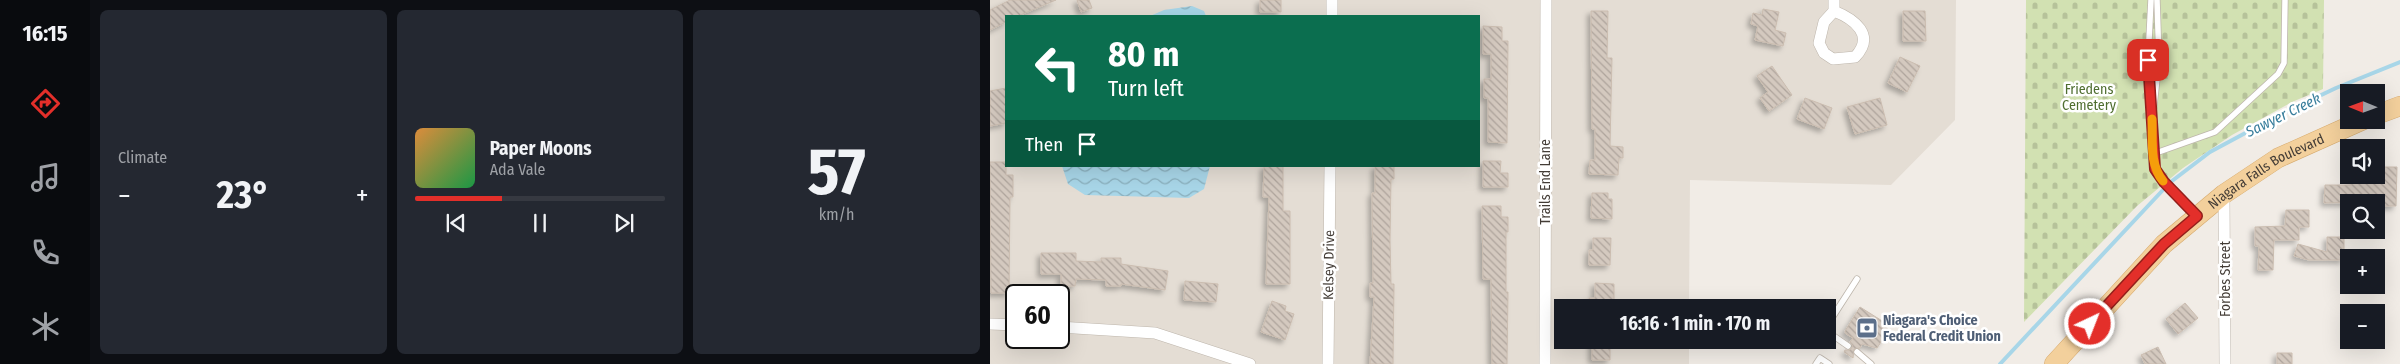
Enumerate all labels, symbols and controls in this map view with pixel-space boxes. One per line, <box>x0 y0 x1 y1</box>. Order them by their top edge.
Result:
text: 16:15 <box>22 20 68 47</box>
text: 80 m <box>1108 33 1180 75</box>
icon: left <box>1025 35 1090 100</box>
pin <box>2127 39 2169 81</box>
icon: arrive <box>2134 46 2162 74</box>
text: Turn left <box>1108 75 1184 102</box>
park label: Friedens Cemetery <box>2062 81 2117 114</box>
north arrow <box>2340 84 2385 129</box>
map controls <box>2340 84 2385 349</box>
icon: directions <box>28 86 63 121</box>
water label: Sawyer Creek <box>2242 89 2324 141</box>
icon: arrive <box>1073 130 1101 158</box>
street label: Niagara Falls Boulevard <box>2204 130 2327 212</box>
text: 57 <box>808 133 866 211</box>
text: Then <box>1025 133 1063 156</box>
text: Paper Moons <box>490 137 592 160</box>
street label: Trails End Lane <box>1537 139 1554 225</box>
button: sound <box>2340 139 2385 184</box>
text: Climate <box>118 148 167 167</box>
icon: music <box>28 160 63 195</box>
text: Ada Vale <box>490 160 545 179</box>
text: 23° <box>217 172 270 218</box>
text: − <box>118 179 131 212</box>
text: + <box>356 179 369 212</box>
button: search <box>2340 194 2385 239</box>
text: km/h <box>819 205 855 224</box>
icon: previous <box>442 209 470 237</box>
icon: pause <box>526 209 554 237</box>
icon: next <box>610 209 638 237</box>
street label: Kelsey Drive <box>1320 230 1338 300</box>
icon: phone <box>28 235 63 270</box>
street label: Forbes Street <box>2217 241 2234 317</box>
button: + <box>2340 249 2385 294</box>
speed limit sign: 60 <box>1005 284 1070 349</box>
position arrow <box>2063 297 2115 349</box>
button: − <box>2340 304 2385 349</box>
icon: climate <box>28 309 63 344</box>
text: 16:16 · 1 min · 170 m <box>1620 312 1770 335</box>
place label: Niagara's Choice Federal Credit Union <box>1883 312 2001 345</box>
bank icon: Niagara's Choice Federal Credit Union <box>1855 316 1879 340</box>

